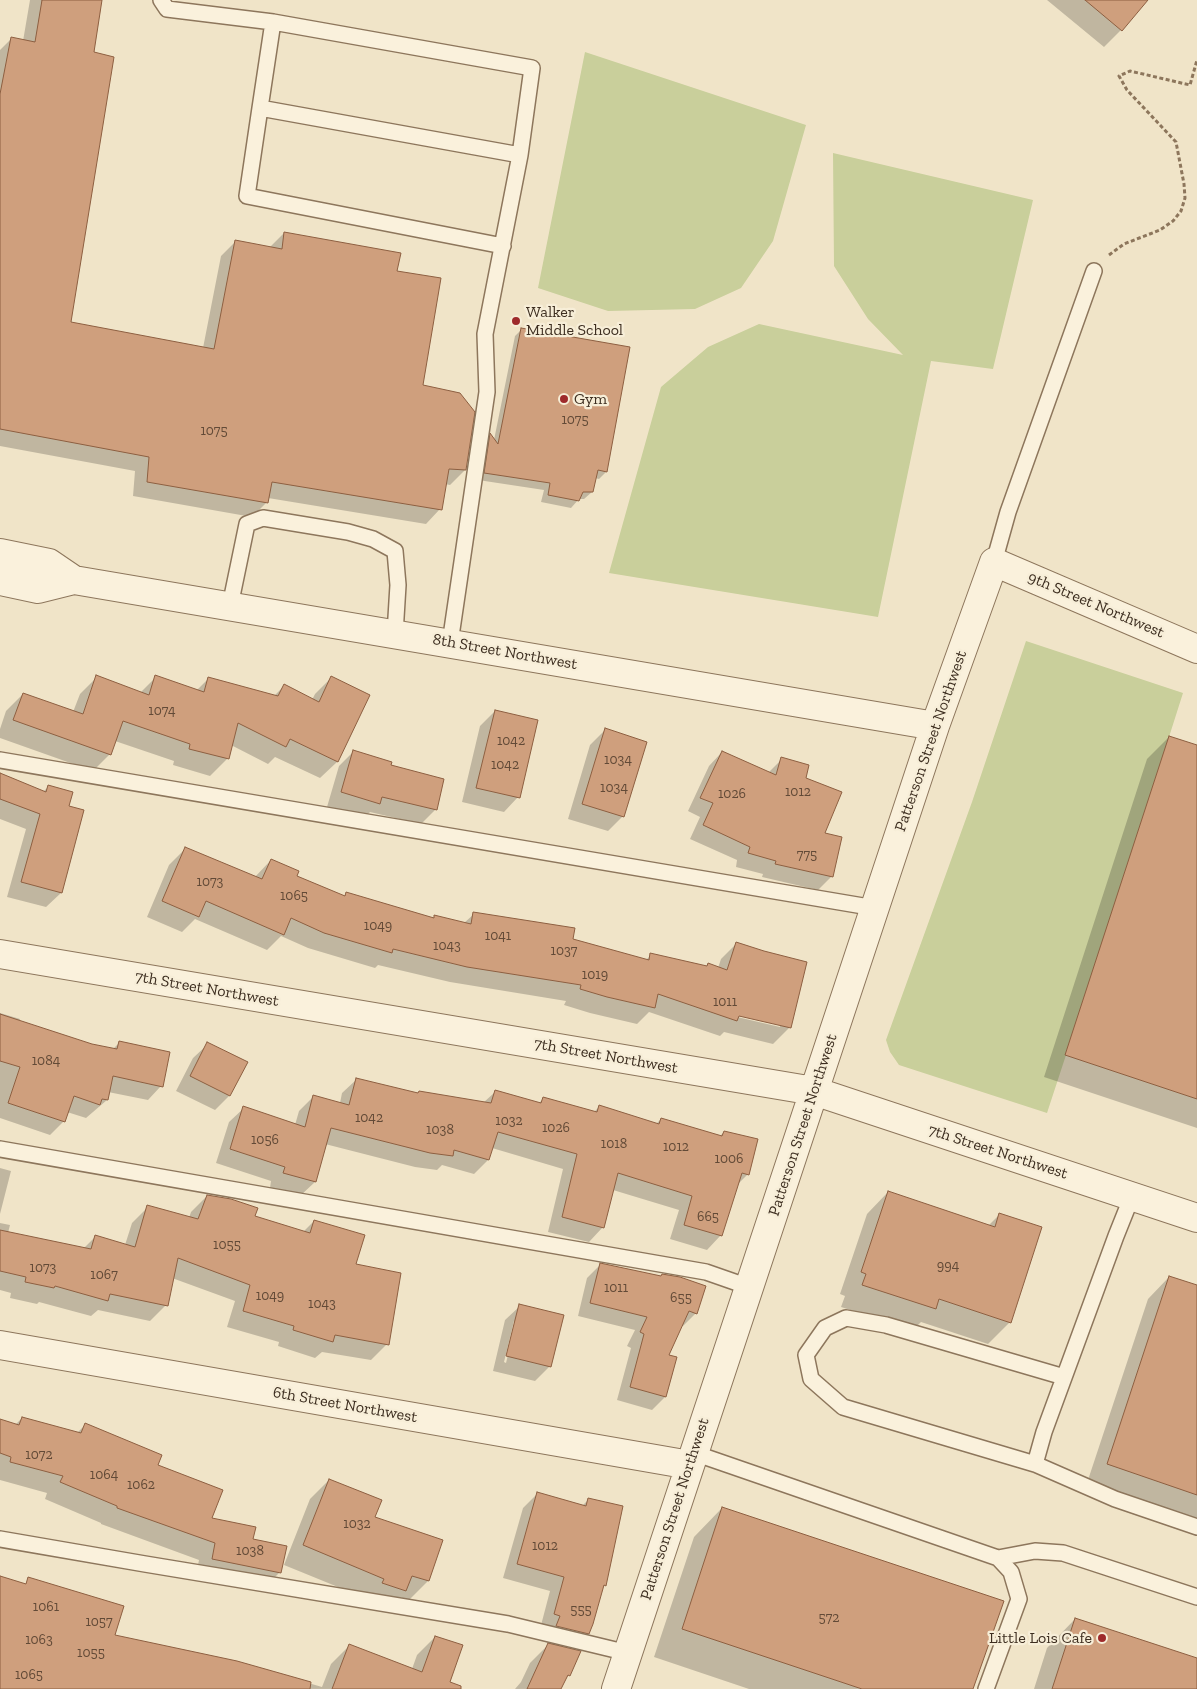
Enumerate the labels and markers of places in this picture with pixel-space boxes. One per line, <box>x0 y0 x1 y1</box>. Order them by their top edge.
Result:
place label: Walker Middle School <box>526 302 623 340</box>
marker: Walker Middle School <box>510 315 522 327</box>
place label: Gym <box>574 389 607 409</box>
marker: Gym <box>558 393 570 405</box>
place label: Little Lois Cafe <box>989 1628 1092 1648</box>
marker: Little Lois Cafe <box>1096 1632 1108 1644</box>

